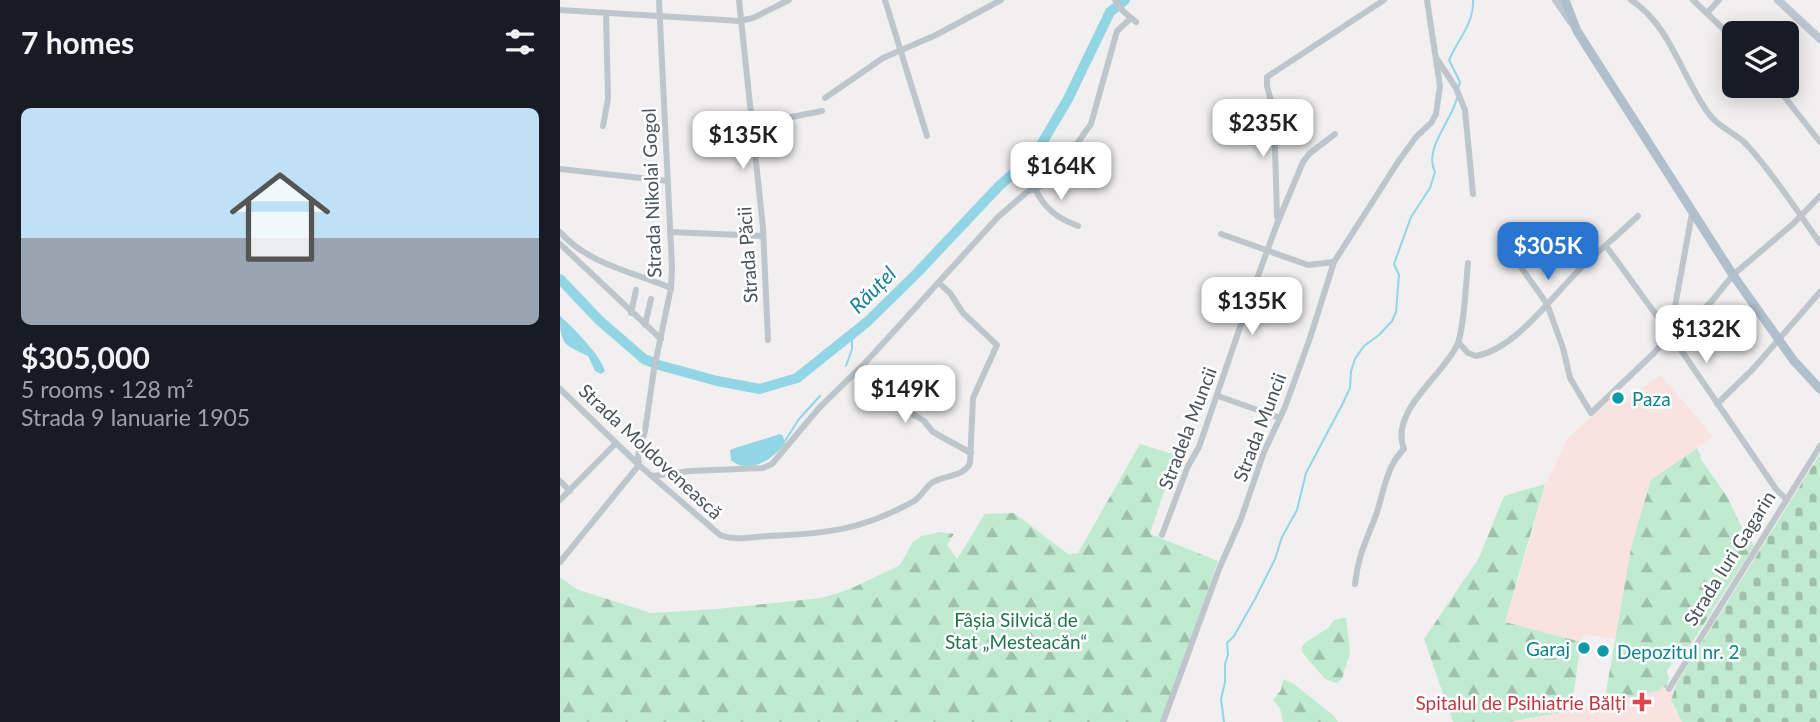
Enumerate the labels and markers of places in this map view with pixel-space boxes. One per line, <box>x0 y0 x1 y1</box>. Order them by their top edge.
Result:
pin: $235K <box>1214 100 1312 159</box>
pin: $135K <box>694 111 792 171</box>
pin: $164K <box>1012 142 1110 202</box>
pin: $305K <box>1499 222 1597 282</box>
pin: $135K <box>1203 278 1301 337</box>
pin: $132K <box>1657 306 1755 365</box>
pin: $149K <box>856 366 954 425</box>
place label: Paza <box>1632 387 1671 410</box>
marker: Paza <box>1610 390 1626 406</box>
place label: Garaj <box>1526 637 1570 660</box>
marker: Garaj <box>1576 640 1592 656</box>
place label: Depozitul nr. 2 <box>1617 640 1740 663</box>
marker: Depozitul nr. 2 <box>1595 643 1611 659</box>
place label: Spitalul de Psihiatrie Bălți <box>1415 691 1626 714</box>
marker: Spitalul de Psihiatrie Bălți <box>1632 692 1652 712</box>

